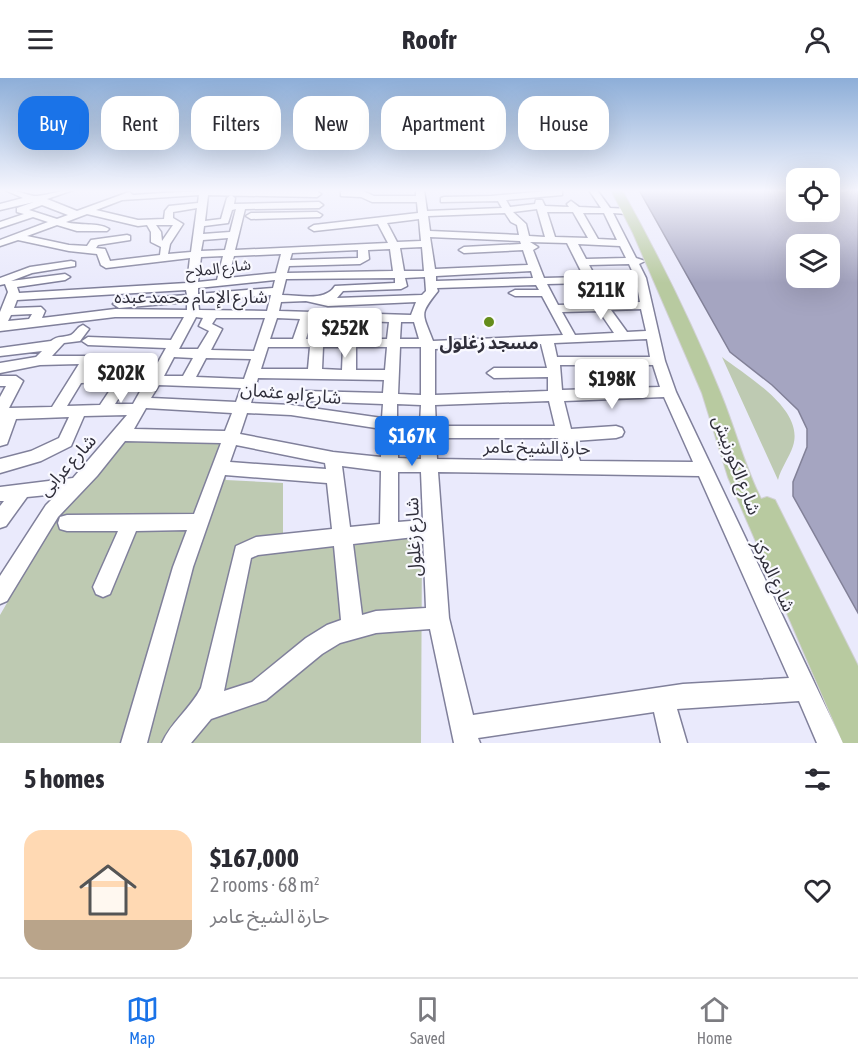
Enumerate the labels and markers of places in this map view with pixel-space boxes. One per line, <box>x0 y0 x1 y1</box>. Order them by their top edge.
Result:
pin: $211K <box>559 270 643 321</box>
pin: $252K <box>303 308 387 359</box>
marker: مسجد زغلول <box>482 315 496 329</box>
place label: مسجد زغلول <box>439 332 539 354</box>
pin: $202K <box>79 353 163 404</box>
pin: $198K <box>570 359 654 410</box>
pin: $167K <box>370 416 454 467</box>

